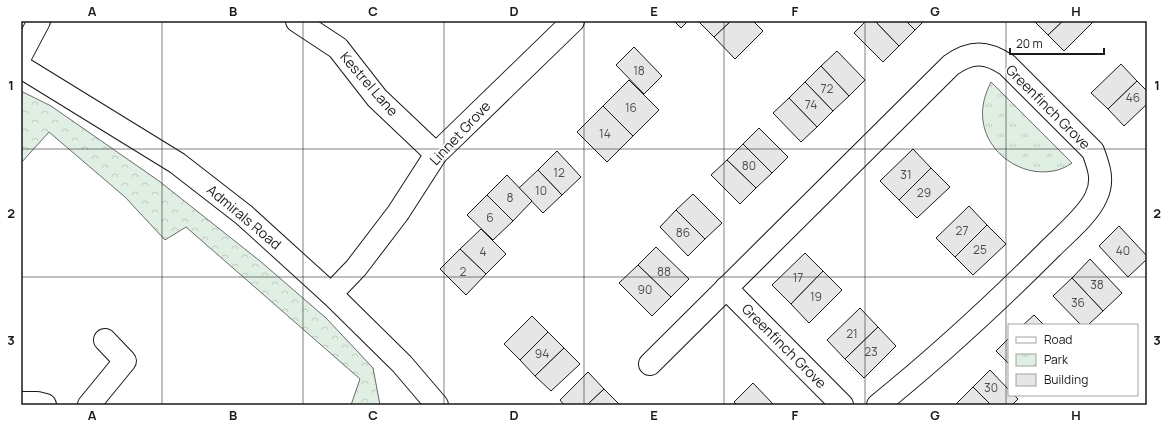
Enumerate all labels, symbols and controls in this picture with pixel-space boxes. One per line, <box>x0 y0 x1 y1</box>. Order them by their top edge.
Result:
text: A <box>88 2 97 20</box>
text: B <box>229 2 237 20</box>
text: C <box>368 2 378 20</box>
text: D <box>509 2 519 20</box>
text: E <box>650 2 658 20</box>
text: F <box>792 2 799 20</box>
text: G <box>930 2 940 20</box>
text: H <box>1071 2 1081 20</box>
scale bar <box>1010 30 1104 56</box>
text: 20 m <box>1016 35 1043 52</box>
street label: Kestrel Lane <box>336 47 403 120</box>
street label: Greenfinch Grove <box>1002 60 1095 153</box>
house number: 18 <box>633 62 645 79</box>
text: 1 <box>8 76 14 94</box>
text: 1 <box>1154 76 1160 94</box>
house number: 72 <box>821 80 834 97</box>
house number: 46 <box>1126 89 1140 106</box>
street label: Linnet Grove <box>425 96 494 169</box>
house number: 74 <box>805 96 817 113</box>
house number: 16 <box>625 99 637 116</box>
house number: 14 <box>599 125 611 142</box>
house number: 80 <box>742 157 756 174</box>
house number: 12 <box>553 164 565 181</box>
house number: 31 <box>900 166 912 183</box>
street label: Admirals Road <box>203 180 285 253</box>
house number: 10 <box>535 182 547 199</box>
house number: 29 <box>917 184 931 201</box>
house number: 8 <box>507 189 514 206</box>
text: 2 <box>7 204 15 222</box>
text: 2 <box>1153 204 1161 222</box>
house number: 6 <box>486 209 494 226</box>
house number: 27 <box>956 222 968 239</box>
house number: 86 <box>676 224 690 241</box>
house number: 25 <box>973 241 987 258</box>
house number: 40 <box>1116 242 1130 259</box>
house number: 4 <box>479 243 487 260</box>
house number: 2 <box>460 263 467 280</box>
house number: 88 <box>657 263 671 280</box>
house number: 17 <box>793 269 803 286</box>
house number: 38 <box>1090 276 1104 293</box>
house number: 90 <box>638 281 652 298</box>
house number: 19 <box>810 288 822 305</box>
house number: 36 <box>1071 294 1085 311</box>
street label: Greenfinch Grove <box>738 299 831 392</box>
legend <box>1008 324 1138 396</box>
house number: 21 <box>846 325 858 342</box>
text: 3 <box>7 331 15 349</box>
text: Road <box>1044 331 1072 348</box>
text: 3 <box>1153 331 1161 349</box>
house number: 23 <box>864 343 878 360</box>
house number: 94 <box>535 345 549 362</box>
text: Park <box>1044 351 1069 368</box>
text: Building <box>1044 371 1088 388</box>
house number: 30 <box>984 379 998 396</box>
text: A <box>88 406 97 424</box>
text: B <box>229 406 237 424</box>
text: C <box>368 406 378 424</box>
text: D <box>509 406 519 424</box>
text: E <box>650 406 658 424</box>
text: F <box>792 406 799 424</box>
text: G <box>930 406 940 424</box>
text: H <box>1071 406 1081 424</box>

